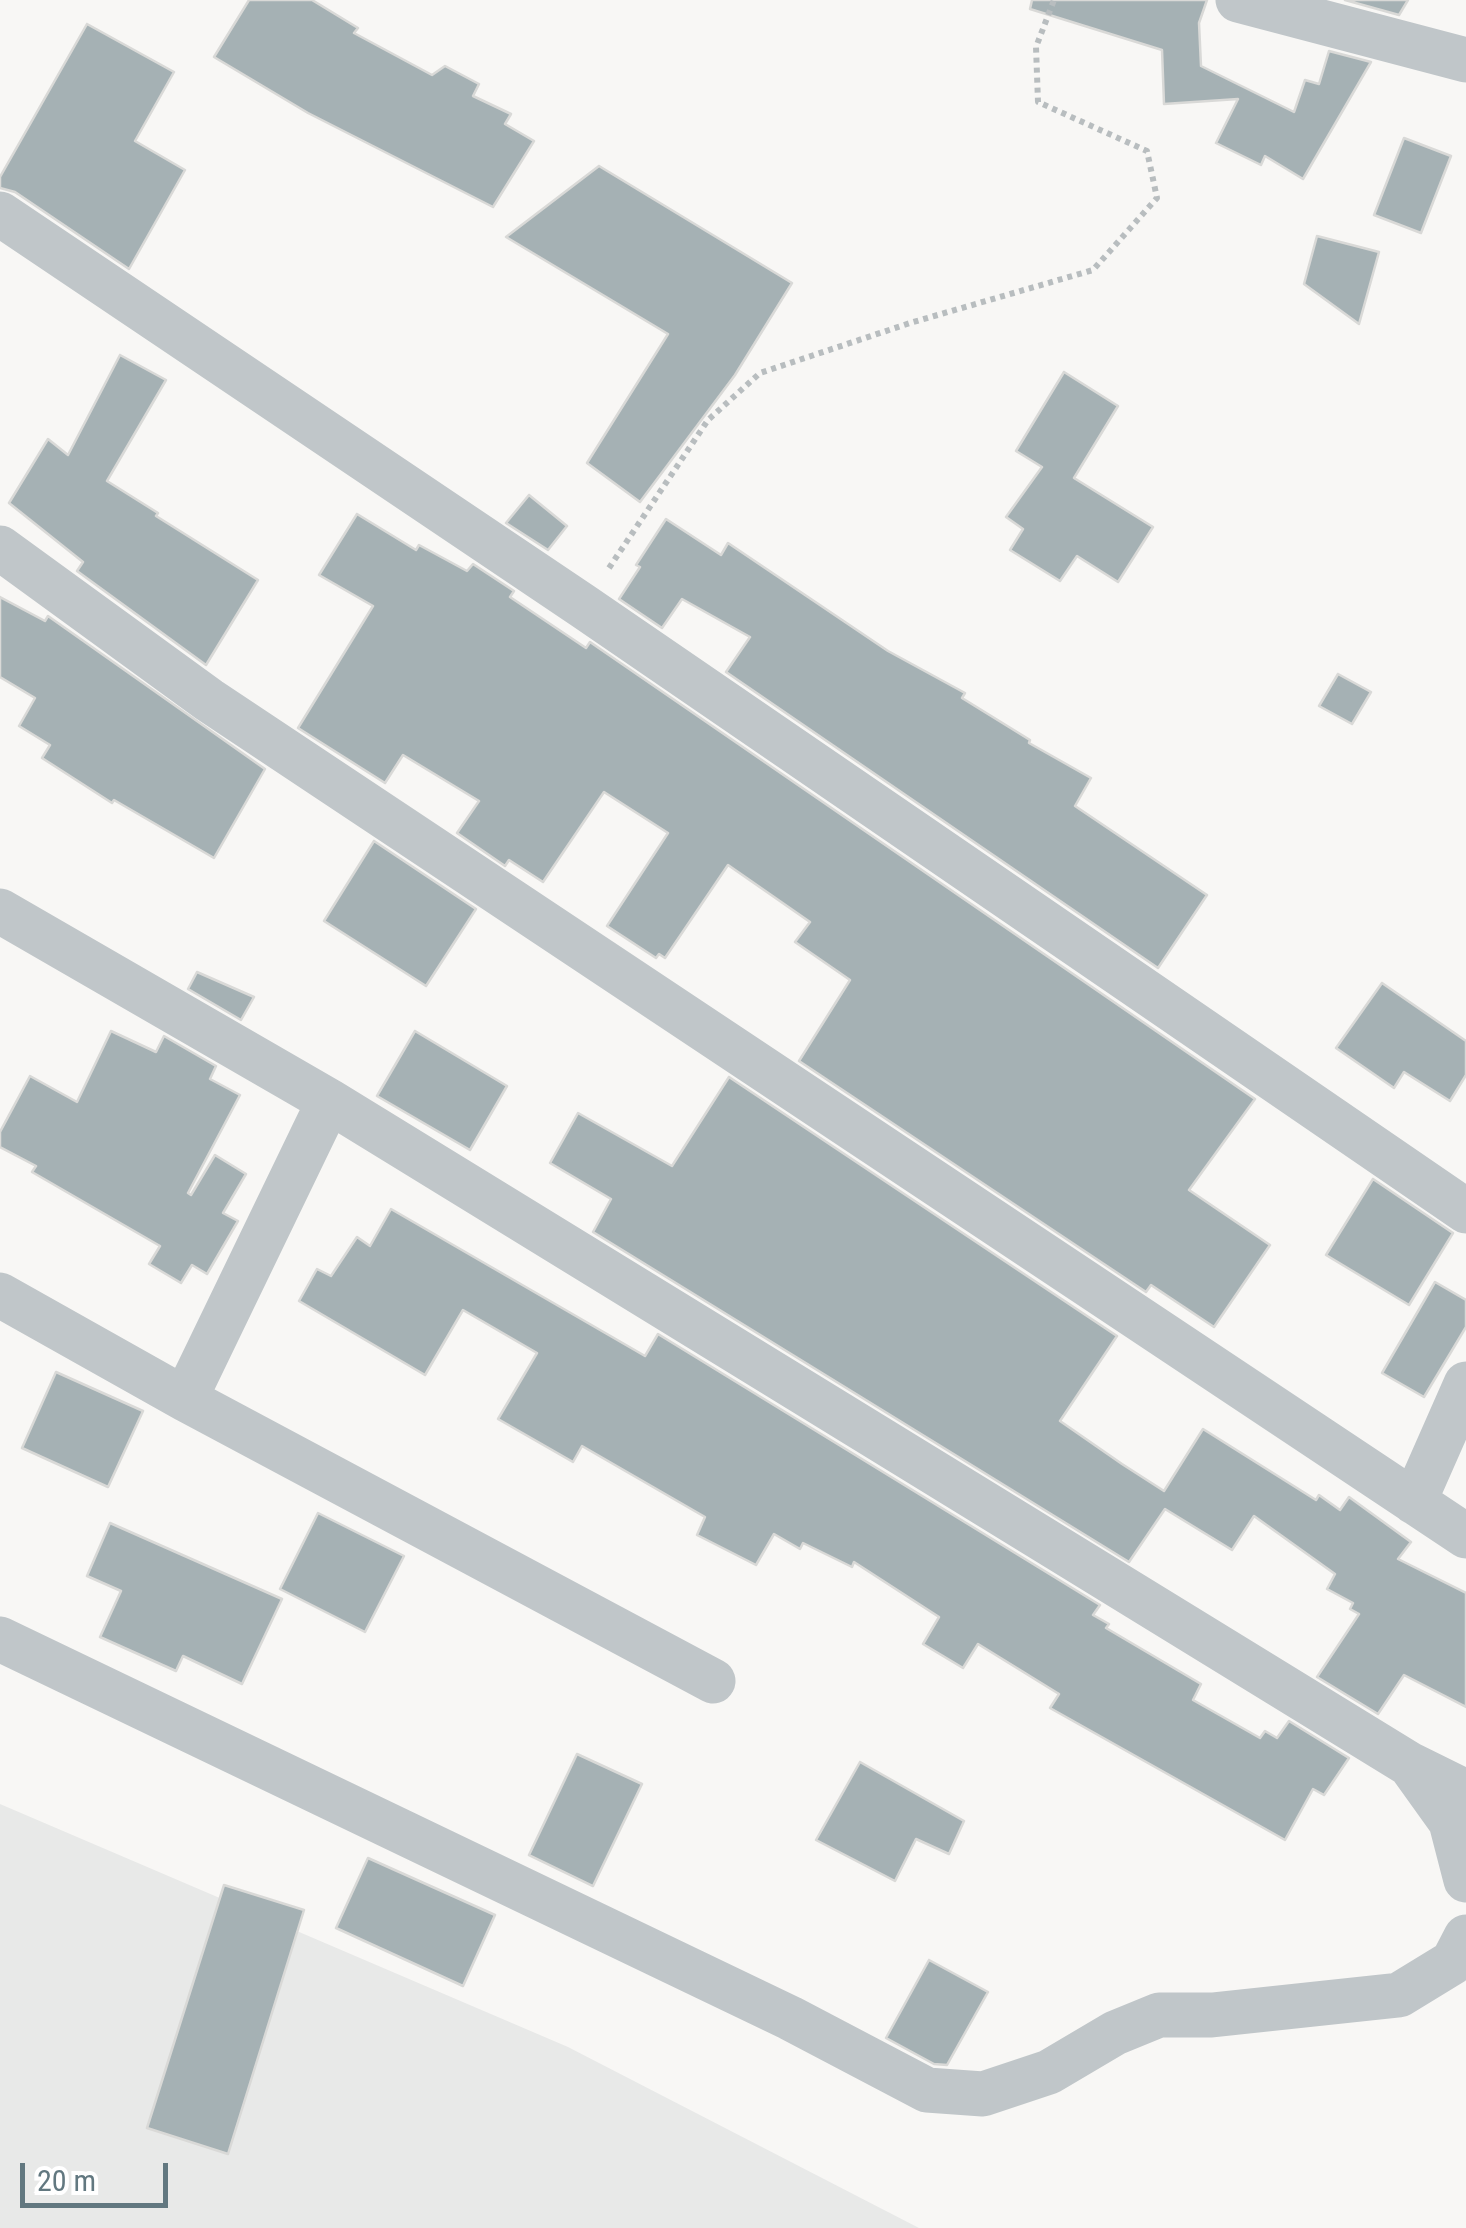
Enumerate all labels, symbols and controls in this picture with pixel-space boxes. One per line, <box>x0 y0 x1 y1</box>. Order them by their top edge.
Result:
scale bar <box>25 2143 172 2205</box>
text: 20 m <box>37 2163 96 2198</box>

